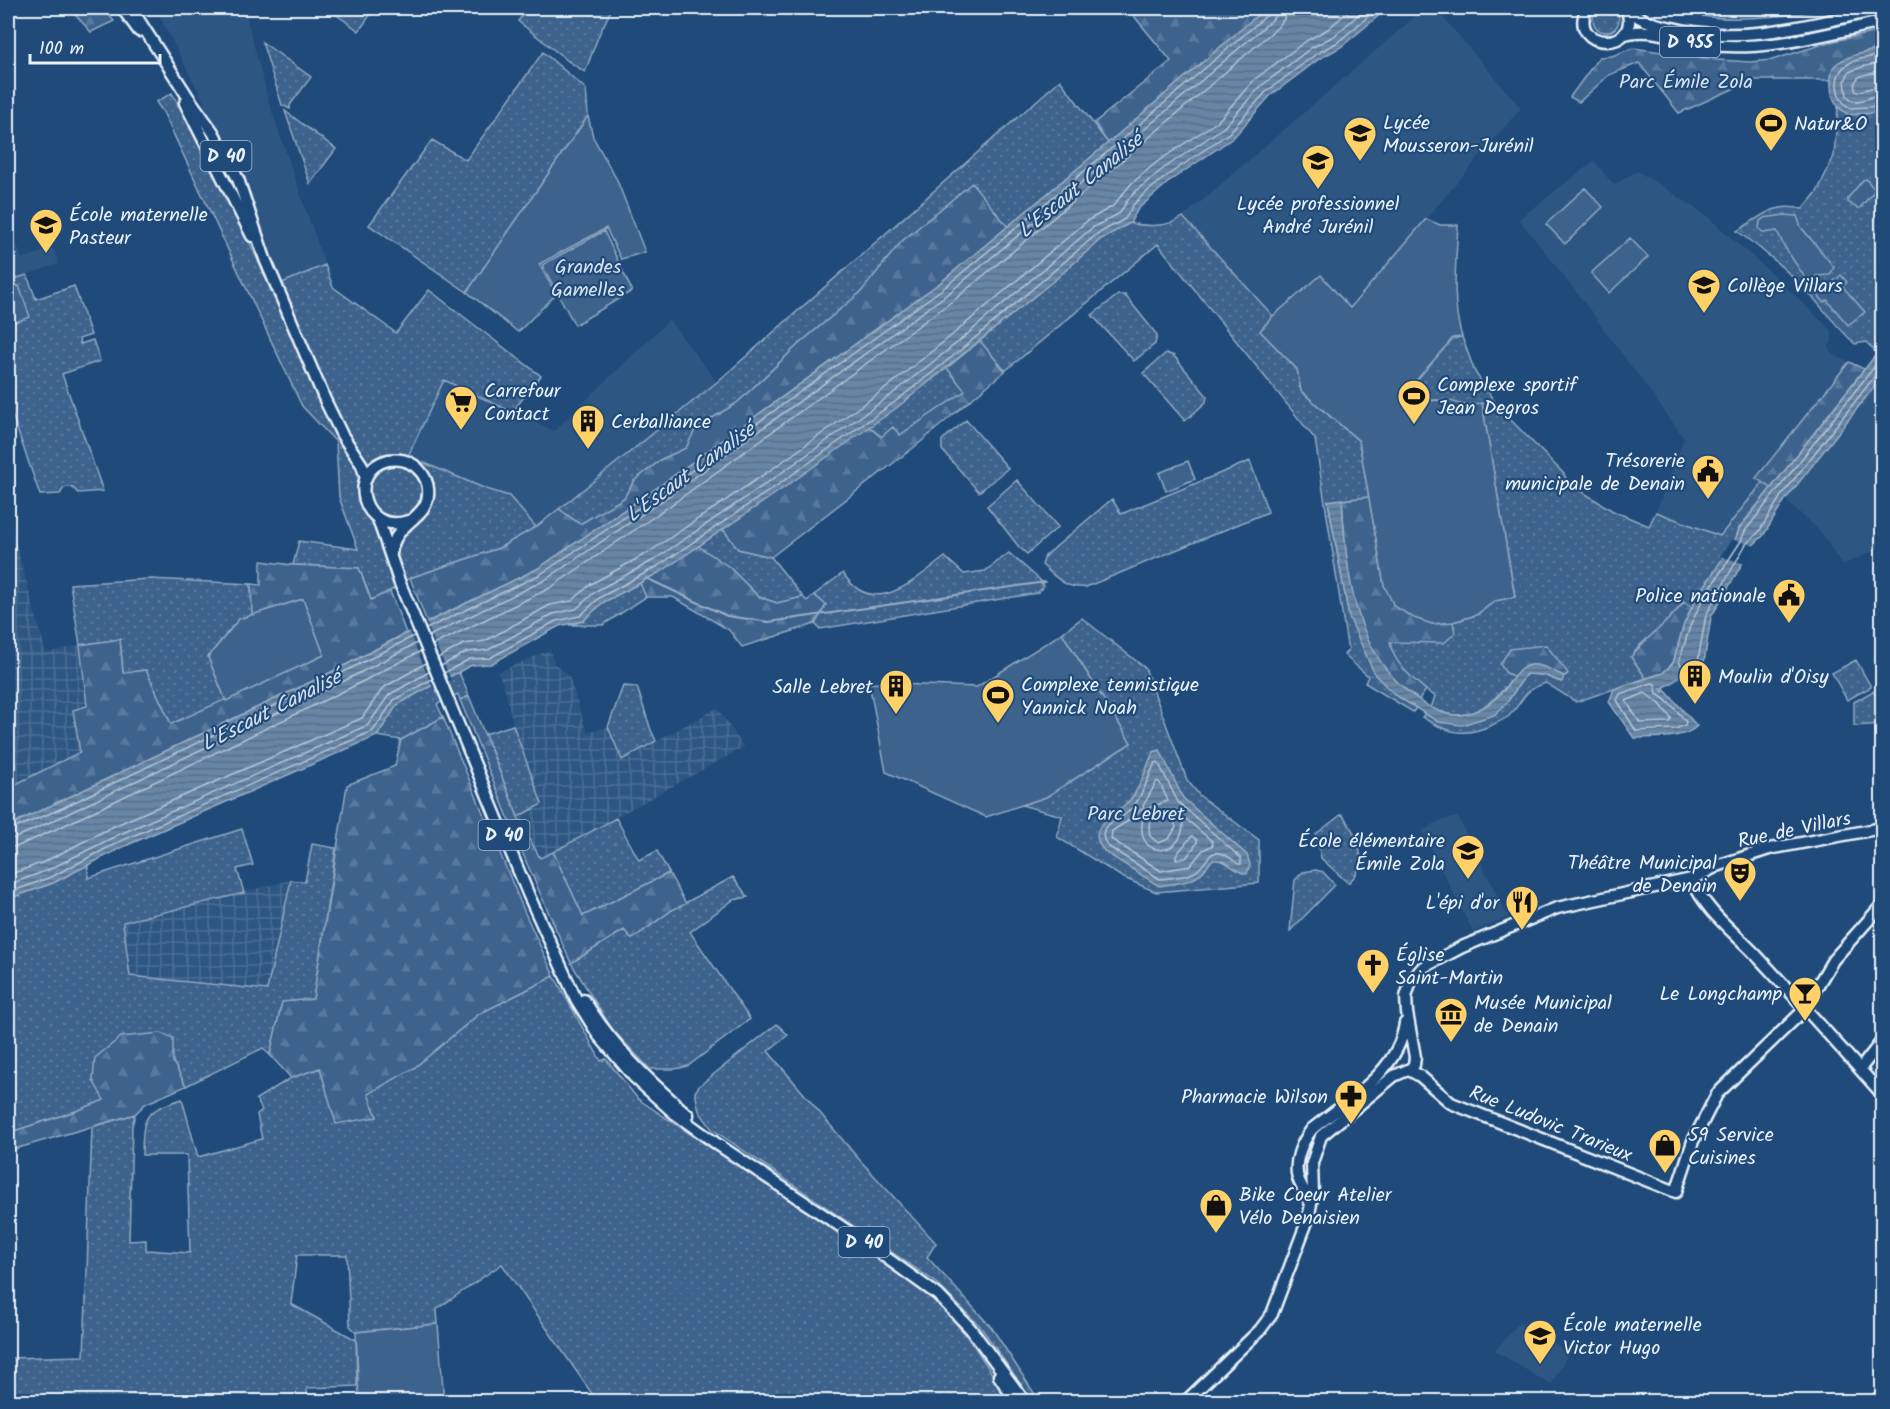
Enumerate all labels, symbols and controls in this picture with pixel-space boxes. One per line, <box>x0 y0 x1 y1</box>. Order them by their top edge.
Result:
scale bar <box>30 27 160 65</box>
road number: D 955 <box>1660 27 1720 57</box>
text: 100 m <box>39 35 84 64</box>
park label: Parc Émile Zola <box>1619 67 1753 99</box>
sports icon: Natur&O <box>1753 105 1789 152</box>
place label: Lycée Mousseron-Jurénil <box>1383 108 1534 163</box>
place label: Natur&O <box>1794 109 1867 141</box>
school or university icon: Lycée Mousseron-Jurénil <box>1342 115 1378 162</box>
water label: L'Escaut Canalisé <box>1011 122 1155 247</box>
road number: D 40 <box>200 141 252 171</box>
school or university icon: Lycée professionnel André Jurénil <box>1300 143 1336 190</box>
place label: Lycée professionnel André Jurénil <box>1237 189 1400 244</box>
place label: École maternelle Pasteur <box>69 200 208 255</box>
school or university icon: École maternelle Pasteur <box>28 207 64 254</box>
park label: Grandes Gamelles <box>551 252 625 307</box>
school or university icon: Collège Villars <box>1686 267 1722 314</box>
place label: Collège Villars <box>1727 271 1843 303</box>
place label: Complexe sportif Jean Degros <box>1437 370 1579 425</box>
place label: Carrefour Contact <box>484 376 562 431</box>
sports icon: Complexe sportif Jean Degros <box>1396 378 1432 425</box>
supermarket icon: Carrefour Contact <box>443 384 479 431</box>
building icon: Cerballiance <box>570 403 606 450</box>
place label: Cerballiance <box>611 407 711 439</box>
water label: L'Escaut Canalisé <box>619 412 766 532</box>
place label: Trésorerie municipale de Denain <box>1505 446 1685 501</box>
public building icon: Trésorerie municipale de Denain <box>1690 453 1726 500</box>
public building icon: Police nationale <box>1771 577 1807 624</box>
place label: Police nationale <box>1635 581 1766 613</box>
building icon: Moulin d'Oisy <box>1677 658 1713 705</box>
water label: L'Escaut Canalisé <box>196 660 352 761</box>
place label: Moulin d'Oisy <box>1718 662 1829 694</box>
building icon: Salle Lebret <box>878 668 914 715</box>
place label: Complexe tennistique Yannick Noah <box>1021 670 1199 725</box>
place label: Salle Lebret <box>772 672 873 704</box>
sports icon: Complexe tennistique Yannick Noah <box>980 677 1016 724</box>
park label: Parc Lebret <box>1087 799 1185 831</box>
street label: Rue de Villars <box>1735 803 1854 859</box>
road number: D 40 <box>478 820 530 850</box>
place label: École élémentaire Émile Zola <box>1298 826 1445 881</box>
school or university icon: École élémentaire Émile Zola <box>1450 833 1486 880</box>
place label: Théâtre Municipal de Denain <box>1568 848 1717 903</box>
theatre icon: Théâtre Municipal de Denain <box>1722 855 1758 902</box>
restaurant icon: L'épi d'or <box>1504 884 1540 931</box>
place label: L'épi d'or <box>1426 888 1500 920</box>
place label: Église Saint-Martin <box>1396 940 1503 995</box>
church icon: Église Saint-Martin <box>1355 947 1391 994</box>
bar icon: Le Longchamp <box>1787 975 1823 1022</box>
place label: Le Longchamp <box>1659 979 1782 1011</box>
place label: Musée Municipal de Denain <box>1474 988 1612 1043</box>
museum icon: Musée Municipal de Denain <box>1433 996 1469 1043</box>
pharmacy icon: Pharmacie Wilson <box>1333 1078 1369 1125</box>
street label: Rue Ludovic Trarieux <box>1464 1078 1637 1172</box>
place label: Pharmacie Wilson <box>1181 1082 1328 1114</box>
place label: 59 Service Cuisines <box>1688 1120 1774 1175</box>
shop icon: 59 Service Cuisines <box>1647 1127 1683 1174</box>
place label: Bike Coeur Atelier Vélo Denaisien <box>1239 1180 1393 1235</box>
shop icon: Bike Coeur Atelier Vélo Denaisien <box>1198 1187 1234 1234</box>
road number: D 40 <box>838 1227 890 1257</box>
place label: École maternelle Victor Hugo <box>1563 1310 1702 1365</box>
school or university icon: École maternelle Victor Hugo <box>1522 1318 1558 1365</box>

